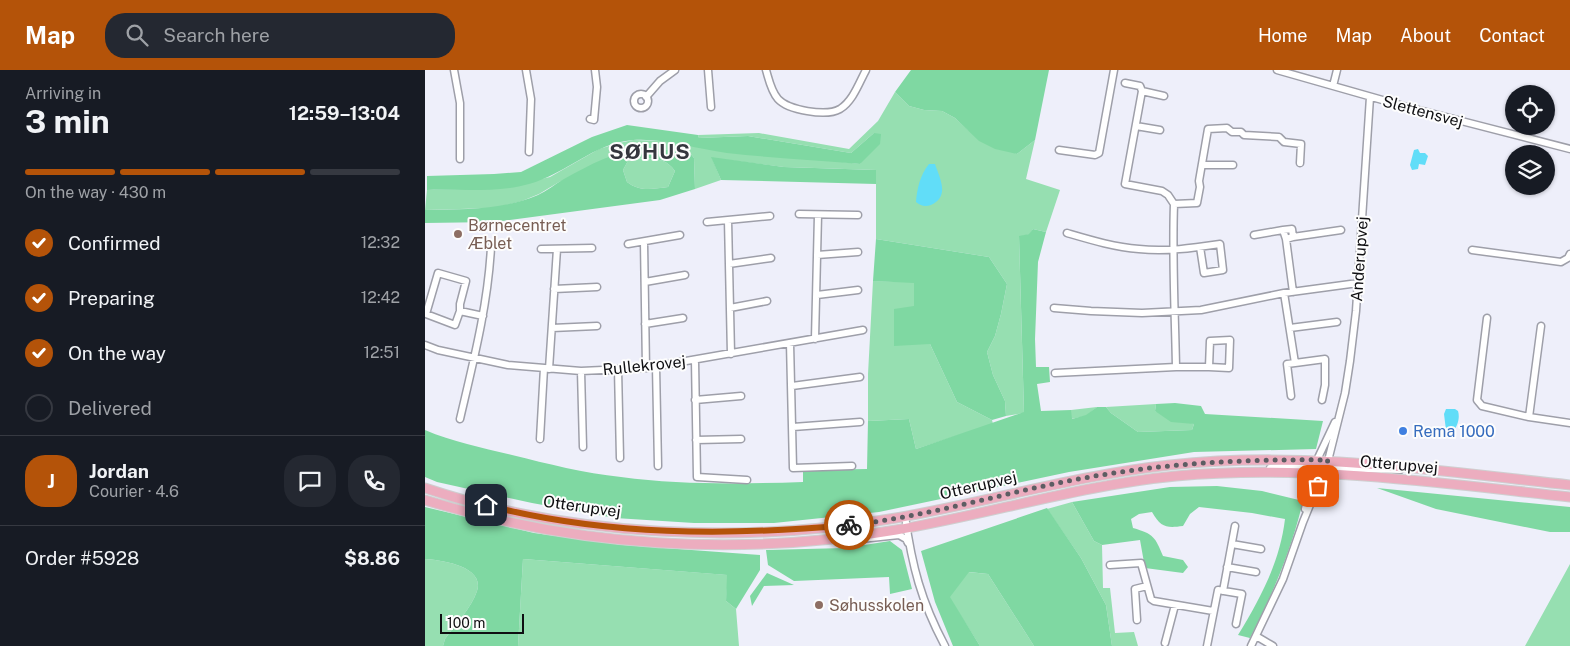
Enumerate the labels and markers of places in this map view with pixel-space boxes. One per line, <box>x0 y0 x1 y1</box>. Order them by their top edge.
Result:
place label: Børnecentret Æblet <box>468 216 567 253</box>
marker: Børnecentret Æblet <box>452 228 464 240</box>
place label: Rema 1000 <box>1413 422 1495 441</box>
marker: Rema 1000 <box>1397 425 1409 437</box>
pin <box>1297 465 1339 507</box>
pin <box>465 484 507 526</box>
place label: Søhusskolen <box>829 596 924 615</box>
marker: Søhusskolen <box>813 599 825 611</box>

